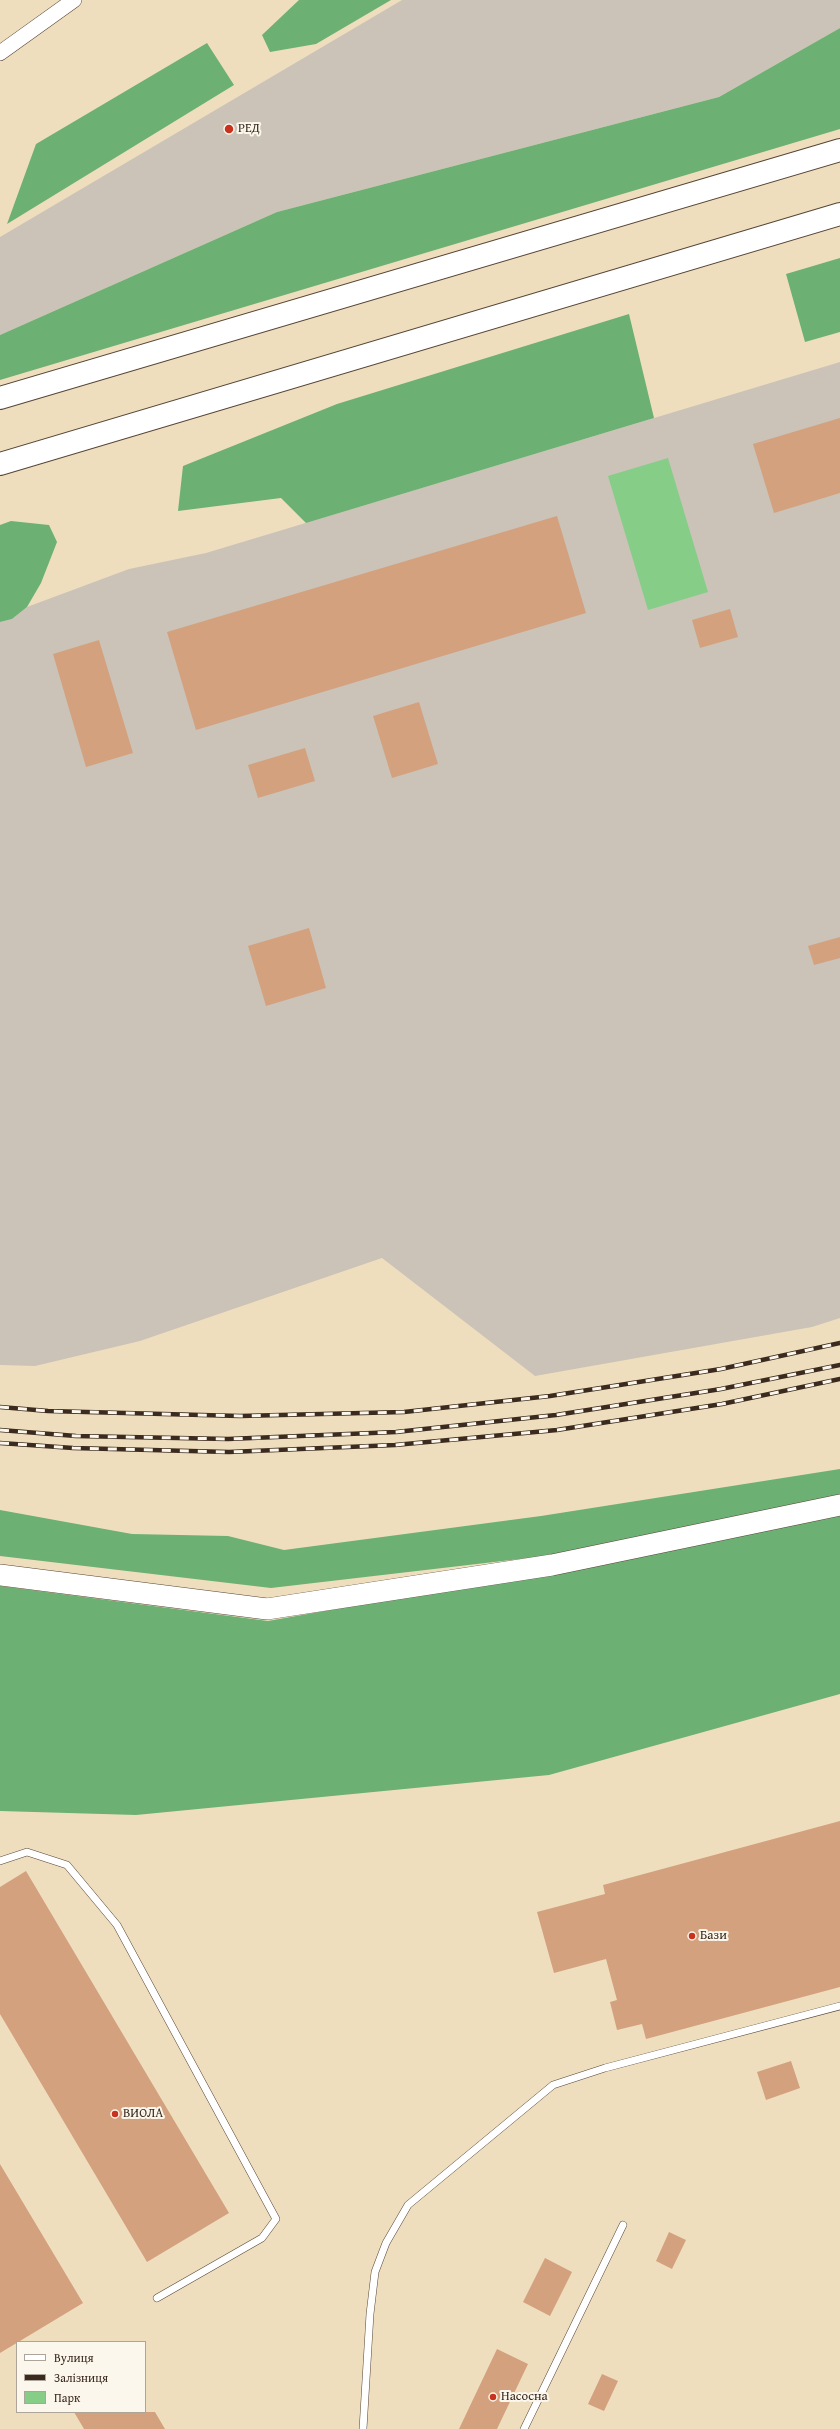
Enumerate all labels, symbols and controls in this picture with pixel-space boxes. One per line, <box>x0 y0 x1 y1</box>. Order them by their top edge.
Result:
place label: РЕД <box>238 121 260 137</box>
marker: РЕД <box>223 123 235 135</box>
place label: Бази <box>700 1928 727 1944</box>
marker: Бази <box>687 1931 697 1941</box>
place label: ВИОЛА <box>123 2106 163 2122</box>
marker: ВИОЛА <box>110 2109 120 2119</box>
legend <box>16 2341 146 2413</box>
text: Вулиця <box>54 2349 94 2366</box>
text: Залізниця <box>54 2369 108 2386</box>
text: Парк <box>54 2389 80 2406</box>
place label: Насосна <box>501 2389 548 2405</box>
marker: Насосна <box>488 2392 498 2402</box>

